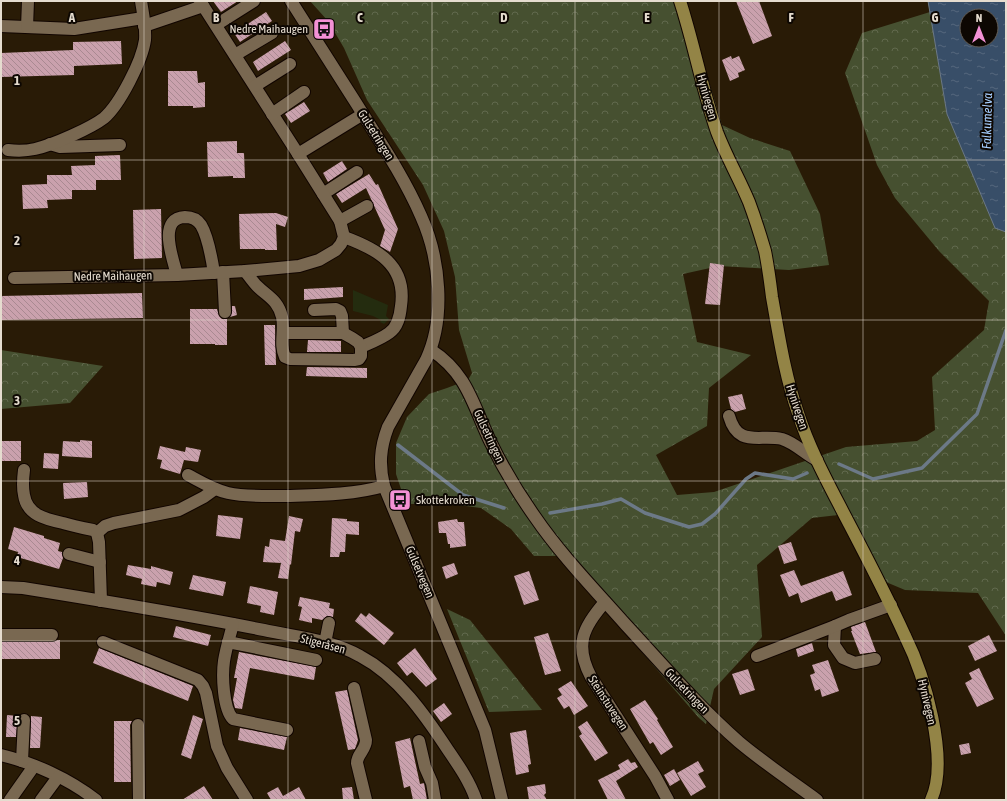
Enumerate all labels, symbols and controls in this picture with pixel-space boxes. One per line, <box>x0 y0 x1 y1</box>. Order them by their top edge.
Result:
north arrow <box>959 8 999 48</box>
text: A <box>68 10 76 25</box>
text: B <box>213 10 220 25</box>
text: C <box>357 10 363 25</box>
text: D <box>500 10 508 25</box>
text: E <box>644 10 650 25</box>
text: F <box>788 10 794 25</box>
text: G <box>932 10 939 25</box>
text: N <box>976 12 982 24</box>
bus stop icon: Nedre Maihaugen <box>311 16 337 42</box>
place label: Nedre Maihaugen <box>229 22 308 36</box>
street label: Hynivegen <box>694 72 720 122</box>
text: 1 <box>14 73 20 88</box>
water label: Falkumelva <box>979 93 995 149</box>
street label: Gulsetringen <box>355 107 397 163</box>
text: 2 <box>14 233 20 248</box>
street label: Nedre Maihaugen <box>74 268 152 284</box>
street label: Hynivegen <box>783 383 811 431</box>
text: 3 <box>14 393 20 408</box>
street label: Gulsetringen <box>471 407 507 465</box>
bus stop icon: Skottekroken <box>387 487 413 513</box>
place label: Skottekroken <box>416 493 475 507</box>
street label: Gulsetvegen <box>403 544 437 600</box>
text: 4 <box>13 553 20 568</box>
street label: Stigeråsen <box>299 631 347 657</box>
street label: Gulsetringen <box>662 666 712 716</box>
street label: Steinstuvegen <box>585 673 631 733</box>
street label: Hynivegen <box>915 678 939 726</box>
text: 5 <box>14 713 20 728</box>

